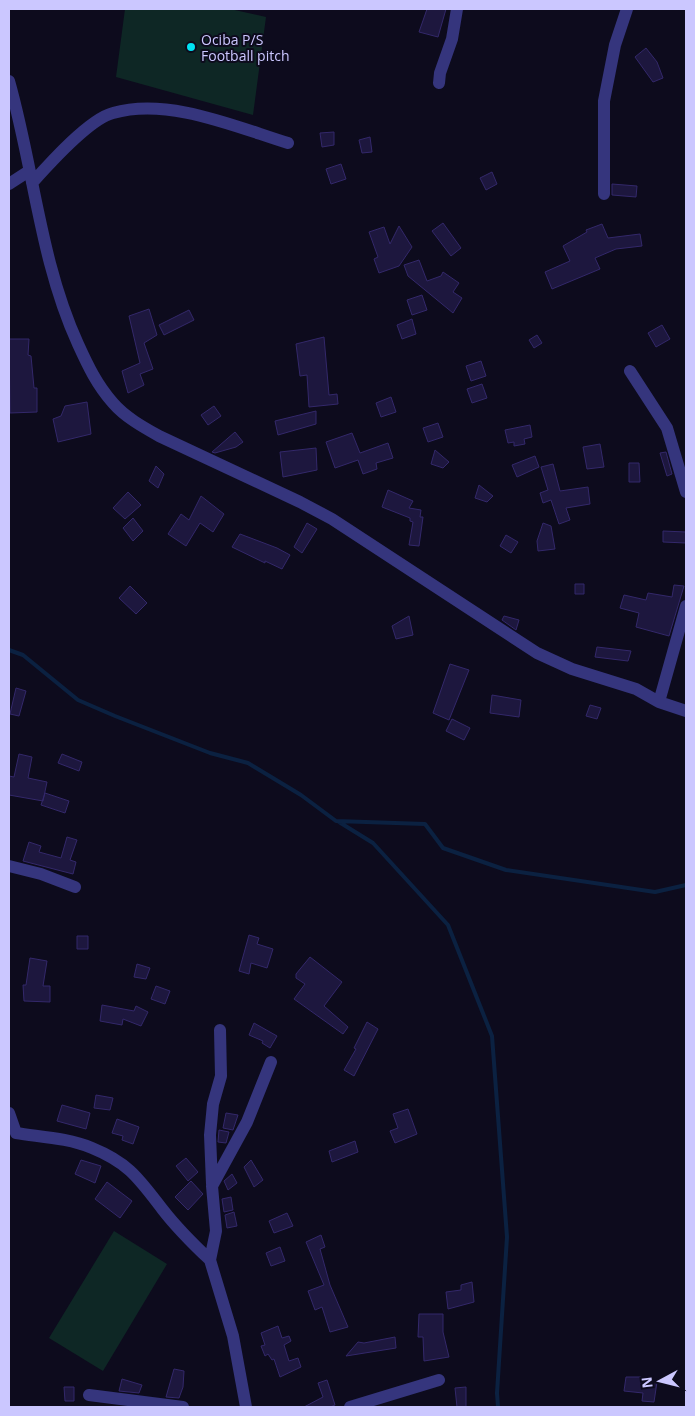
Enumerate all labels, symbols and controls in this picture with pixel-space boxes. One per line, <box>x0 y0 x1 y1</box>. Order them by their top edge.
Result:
place label: Ociba P/S Football pitch <box>201 30 290 65</box>
marker: Ociba P/S Football pitch <box>185 41 197 53</box>
north arrow <box>635 1356 685 1406</box>
text: N <box>636 1376 657 1389</box>

